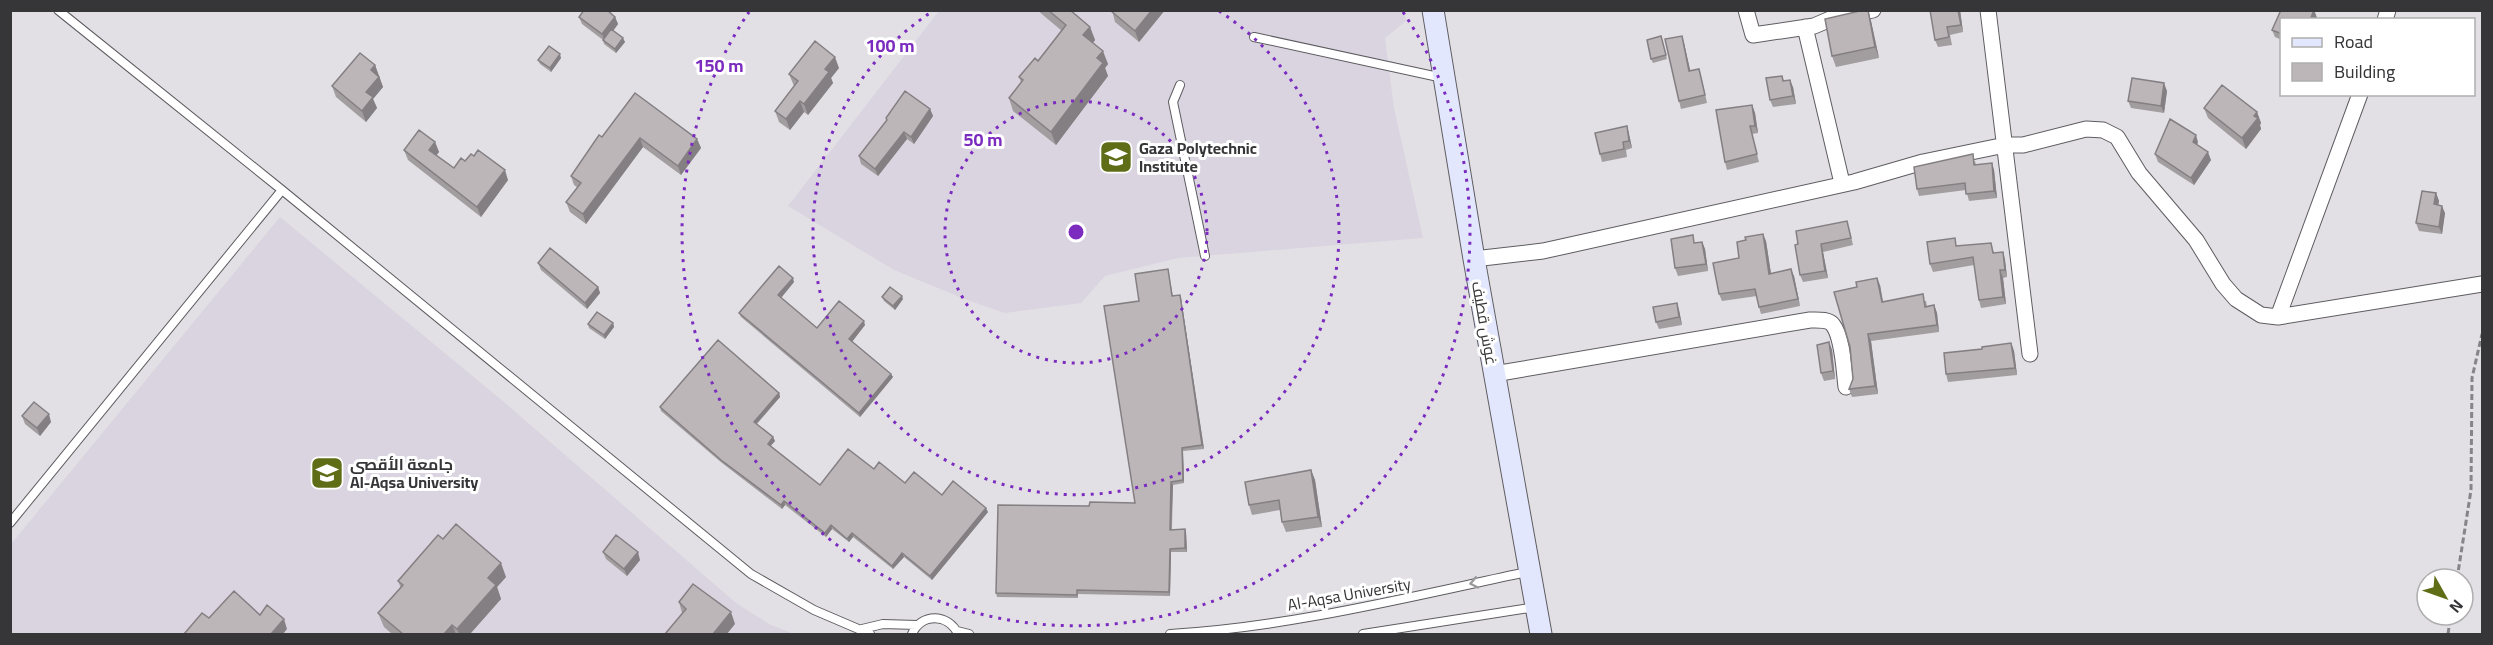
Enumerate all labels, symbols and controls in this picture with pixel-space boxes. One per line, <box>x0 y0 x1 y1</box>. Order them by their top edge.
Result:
legend <box>2280 18 2475 96</box>
text: Road <box>2334 25 2373 58</box>
text: 100 m <box>865 29 915 62</box>
text: 150 m <box>694 49 744 82</box>
text: Building <box>2334 55 2395 88</box>
text: 50 m <box>963 123 1003 156</box>
place label: Gaza Polytechnic Institute <box>1139 133 1257 181</box>
school or university icon: Gaza Polytechnic Institute <box>1098 139 1134 175</box>
centre of rings <box>1066 222 1086 242</box>
street label: غوش قطيف <box>1463 279 1507 367</box>
place label: جامعة الأقصى Al-Aqsa University <box>350 449 478 497</box>
school or university icon: جامعة الأقصى Al-Aqsa University <box>309 455 345 491</box>
north arrow <box>2415 567 2475 627</box>
street label: Al-Aqsa University <box>1285 568 1413 620</box>
one-way arrow <box>1469 576 1479 589</box>
text: N <box>2441 593 2471 620</box>

